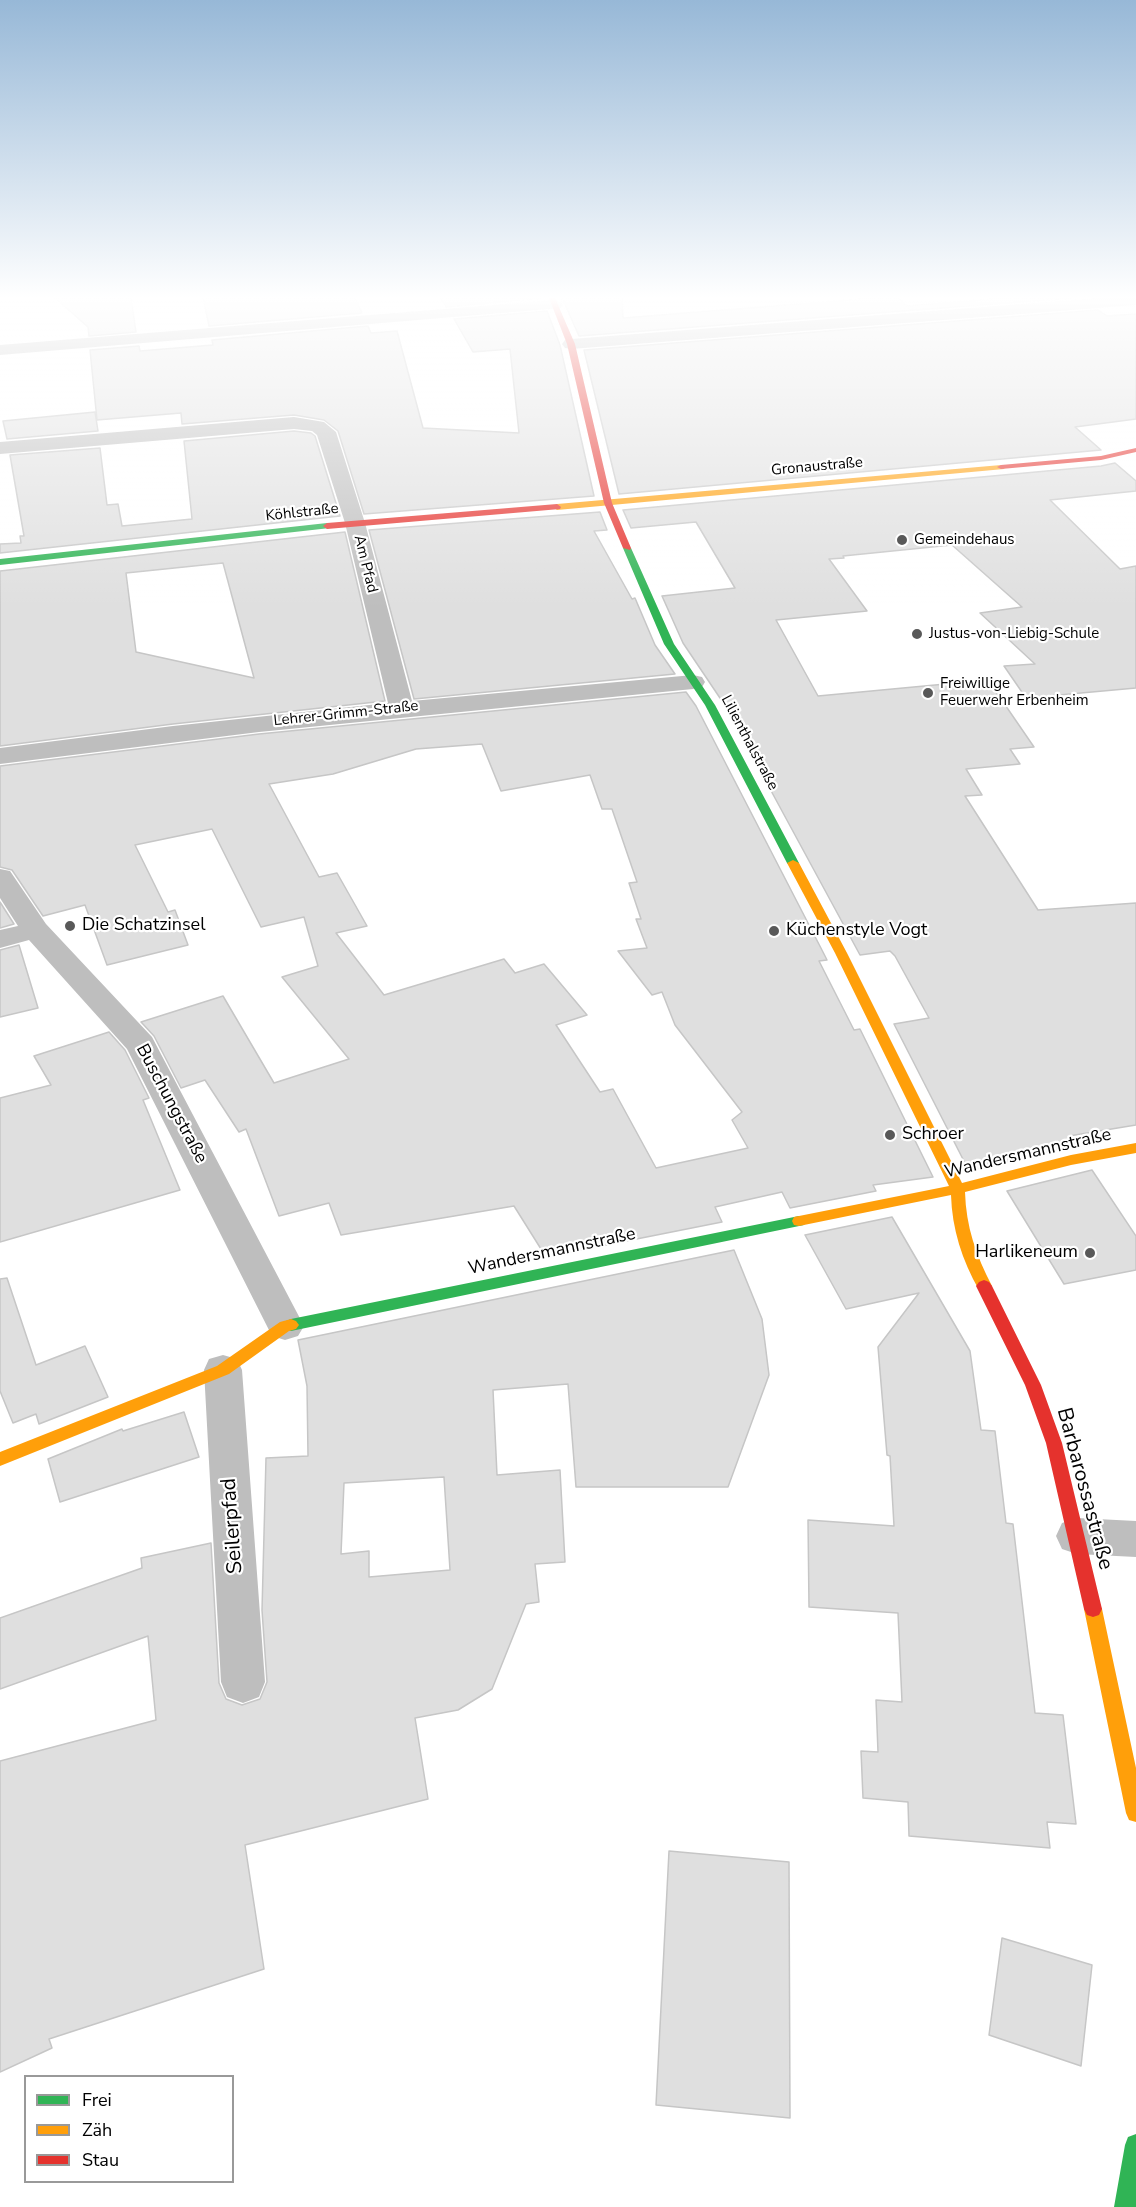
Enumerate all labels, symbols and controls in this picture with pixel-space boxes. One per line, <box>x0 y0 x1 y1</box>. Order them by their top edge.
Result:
street label: Gronaustraße <box>770 454 864 480</box>
street label: Köhlstraße <box>265 500 339 526</box>
place label: Gemeindehaus <box>914 531 1015 549</box>
street label: Am Pfad <box>349 533 381 595</box>
marker: Gemeindehaus <box>895 533 909 547</box>
place label: Justus-von-Liebig-Schule <box>929 625 1099 643</box>
marker: Justus-von-Liebig-Schule <box>910 627 924 641</box>
place label: Freiwillige Feuerwehr Erbenheim <box>940 675 1089 710</box>
marker: Freiwillige Feuerwehr Erbenheim <box>921 686 935 700</box>
street label: Lilienthalstraße <box>716 692 782 794</box>
street label: Lehrer-Grimm-Straße <box>273 697 419 731</box>
place label: Die Schatzinsel <box>82 915 206 937</box>
marker: Die Schatzinsel <box>63 919 77 933</box>
place label: Küchenstyle Vogt <box>786 920 927 942</box>
marker: Küchenstyle Vogt <box>767 924 781 938</box>
street label: Buschungstraße <box>131 1041 211 1167</box>
place label: Schroer <box>902 1124 964 1146</box>
street label: Wandersmannstraße <box>943 1124 1113 1184</box>
marker: Schroer <box>883 1128 897 1142</box>
street label: Wandersmannstraße <box>466 1224 638 1280</box>
place label: Harlikeneum <box>975 1242 1078 1264</box>
marker: Harlikeneum <box>1083 1246 1097 1260</box>
street label: Barbarossastraße <box>1050 1405 1118 1573</box>
street label: Seilerpfad <box>217 1477 249 1575</box>
legend <box>24 2075 234 2183</box>
text: Frei <box>82 2088 112 2112</box>
text: Zäh <box>82 2118 112 2142</box>
text: Stau <box>82 2148 119 2172</box>

